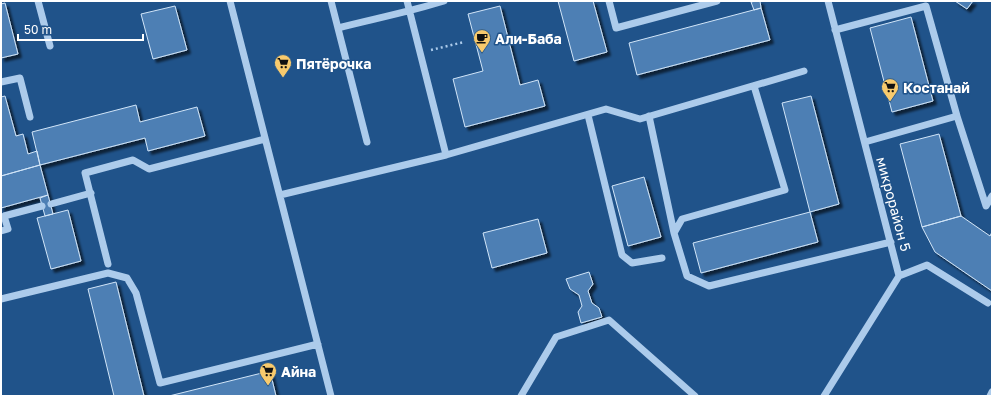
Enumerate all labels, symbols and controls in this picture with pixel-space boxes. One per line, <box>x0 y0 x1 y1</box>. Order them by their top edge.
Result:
scale bar <box>18 16 143 42</box>
text: 50 m <box>24 22 52 37</box>
cafe icon: Али-Баба <box>472 28 492 53</box>
place label: Али-Баба <box>495 30 562 47</box>
supermarket icon: Пятёрочка <box>273 53 293 78</box>
place label: Пятёрочка <box>296 55 371 72</box>
supermarket icon: Костанай <box>880 77 900 102</box>
place label: Костанай <box>903 79 970 96</box>
street label: микрорайон 5 <box>873 155 915 253</box>
supermarket icon: Айна <box>258 361 278 386</box>
place label: Айна <box>281 363 316 380</box>

